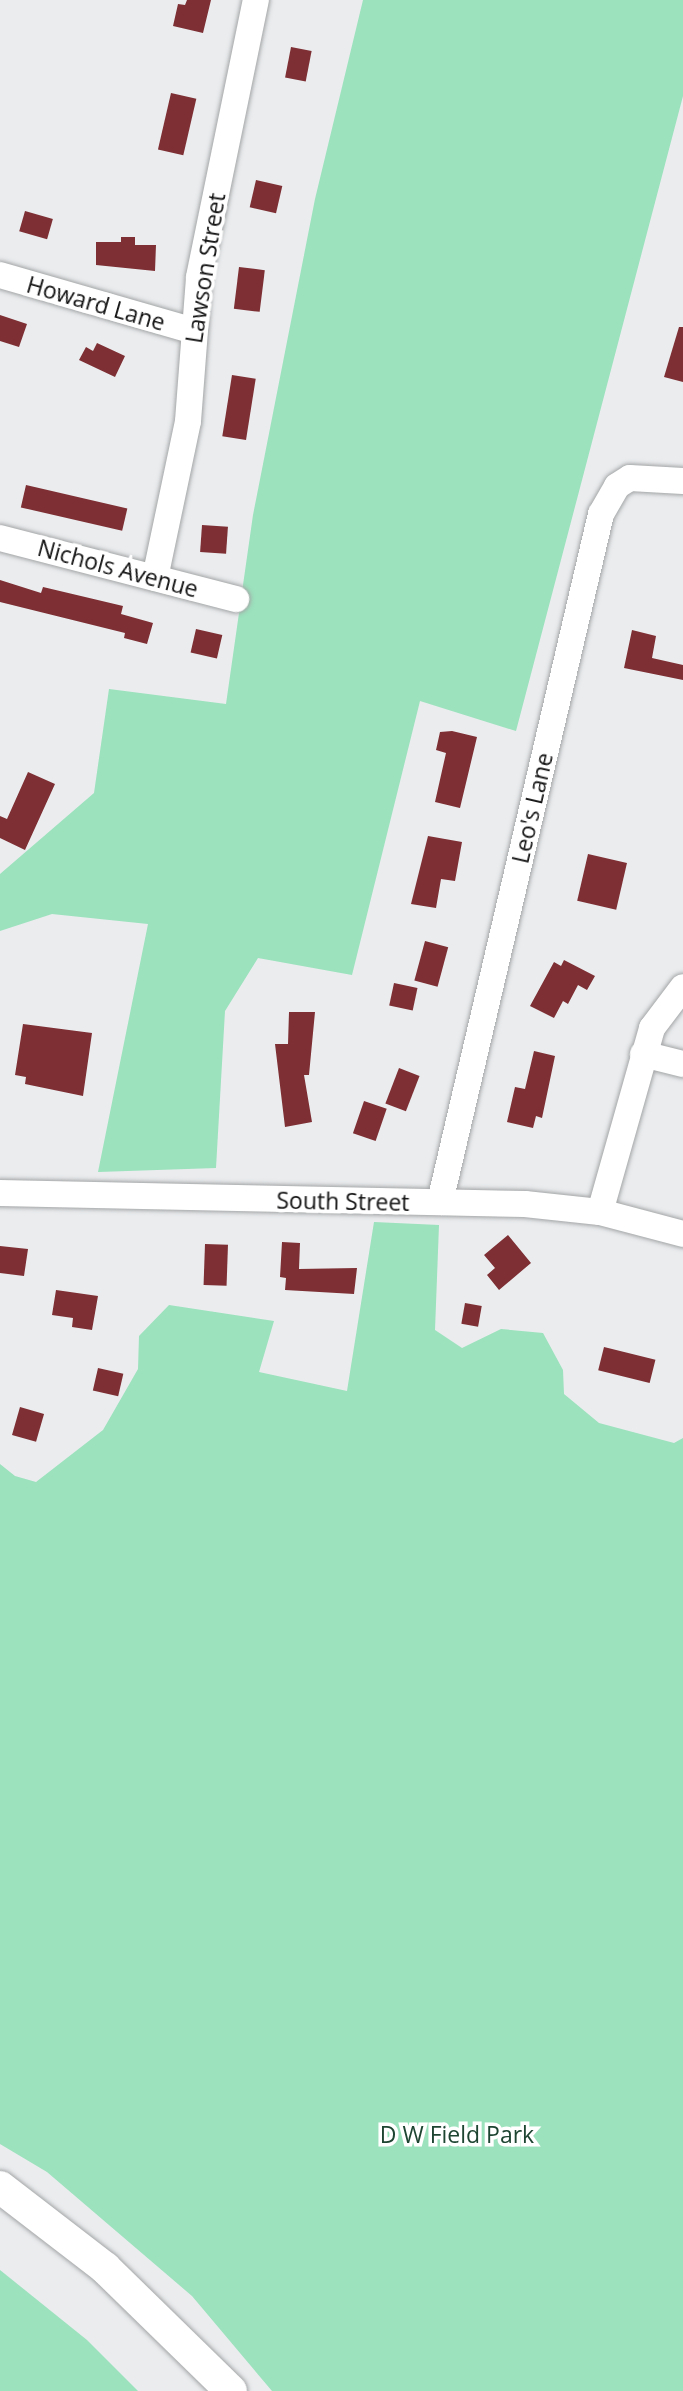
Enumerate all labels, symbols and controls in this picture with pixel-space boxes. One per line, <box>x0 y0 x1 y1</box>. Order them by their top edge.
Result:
street label: Lawson Street <box>180 191 230 345</box>
street label: Howard Lane <box>24 270 168 336</box>
street label: Nichols Avenue <box>35 533 201 603</box>
street label: Leo's Lane <box>506 750 558 866</box>
street label: South Street <box>276 1186 410 1216</box>
park label: D W Field Park <box>380 2120 534 2148</box>

